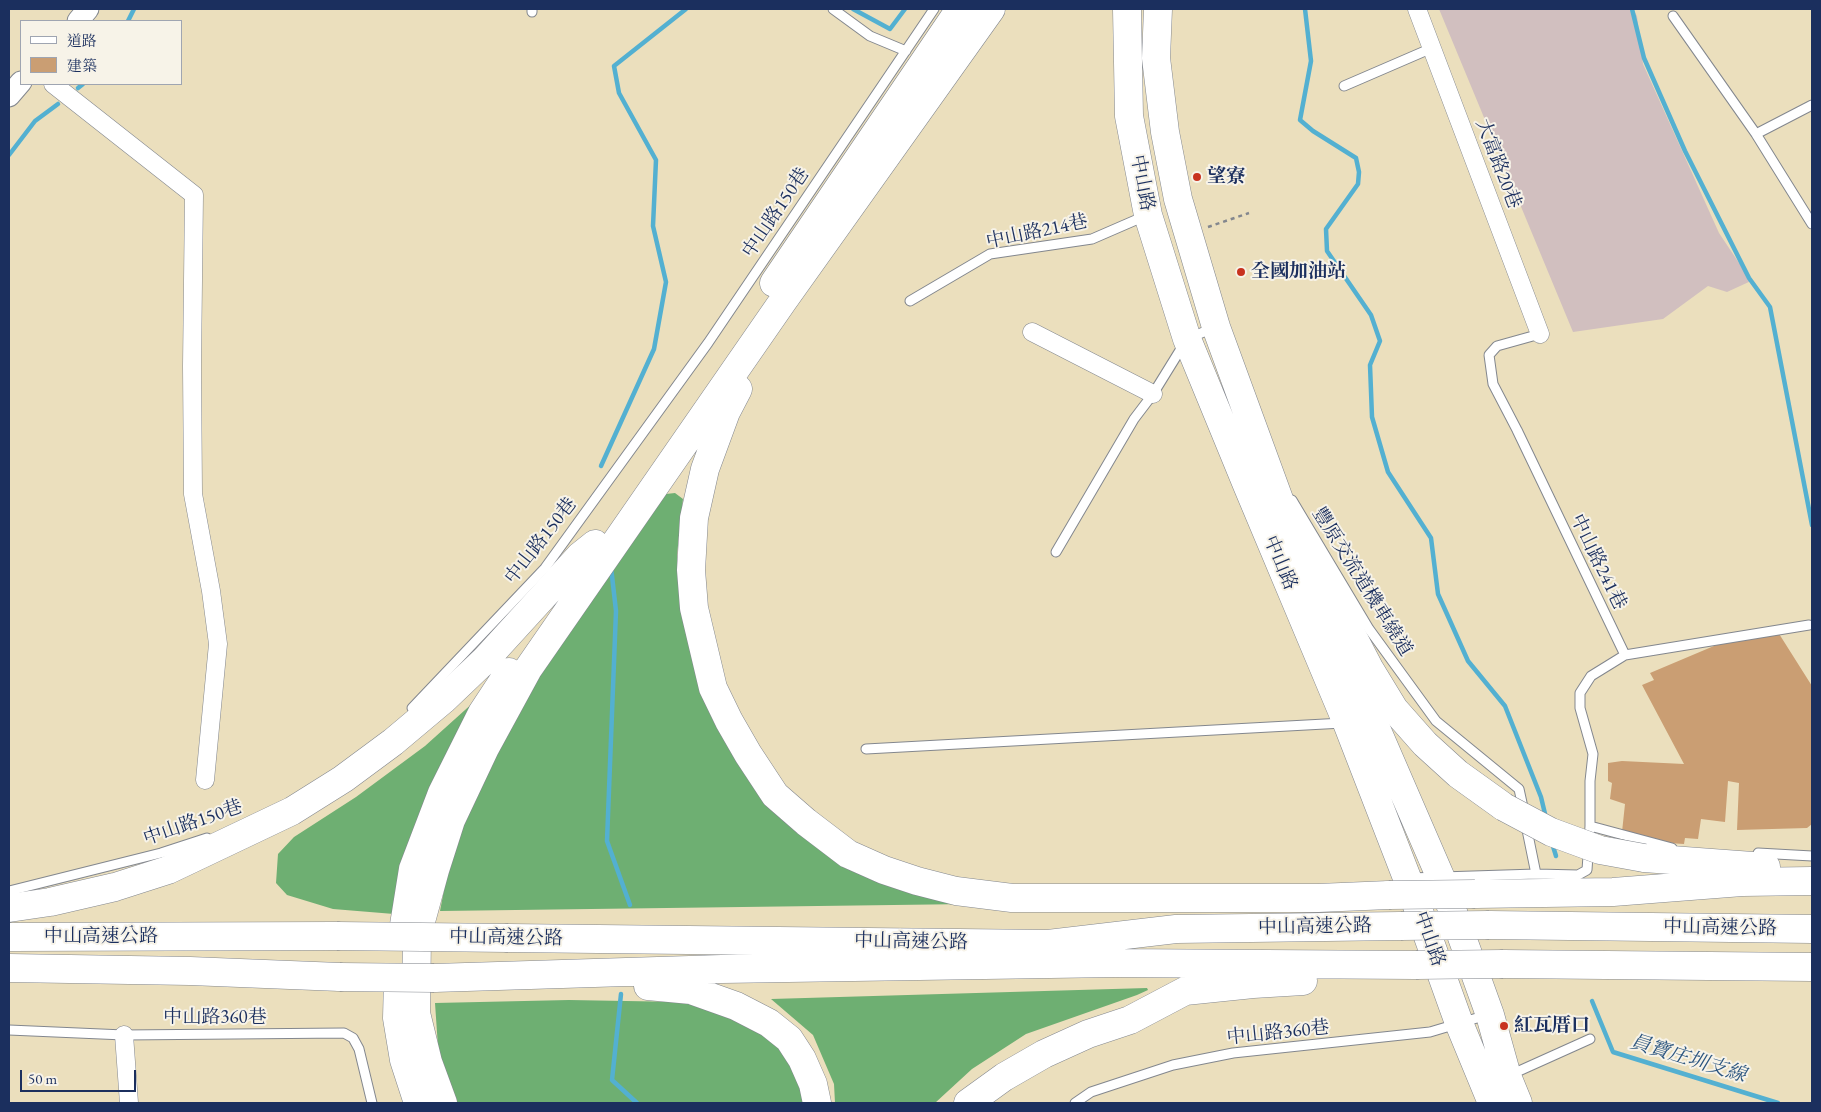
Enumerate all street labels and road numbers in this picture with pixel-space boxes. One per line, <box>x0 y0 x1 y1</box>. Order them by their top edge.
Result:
street label: 大富路20巷 <box>1470 116 1526 212</box>
street label: 中山路 <box>1125 153 1159 213</box>
street label: 中山路150巷 <box>738 164 814 262</box>
street label: 中山路214巷 <box>984 210 1090 254</box>
street label: 中山路150巷 <box>500 493 582 589</box>
street label: 豐原交流道機車繞道 <box>1307 503 1417 661</box>
street label: 中山路241巷 <box>1565 511 1631 613</box>
street label: 中山路 <box>1258 532 1302 594</box>
street label: 中山路150巷 <box>140 795 246 851</box>
street label: 中山路 <box>1409 908 1449 970</box>
street label: 中山高速公路 <box>1258 915 1372 939</box>
street label: 中山高速公路 <box>1663 916 1777 940</box>
street label: 中山高速公路 <box>44 926 158 948</box>
street label: 中山高速公路 <box>449 926 563 950</box>
street label: 中山高速公路 <box>854 930 968 954</box>
street label: 中山路360巷 <box>163 1007 267 1029</box>
street label: 中山路360巷 <box>1225 1016 1331 1050</box>

